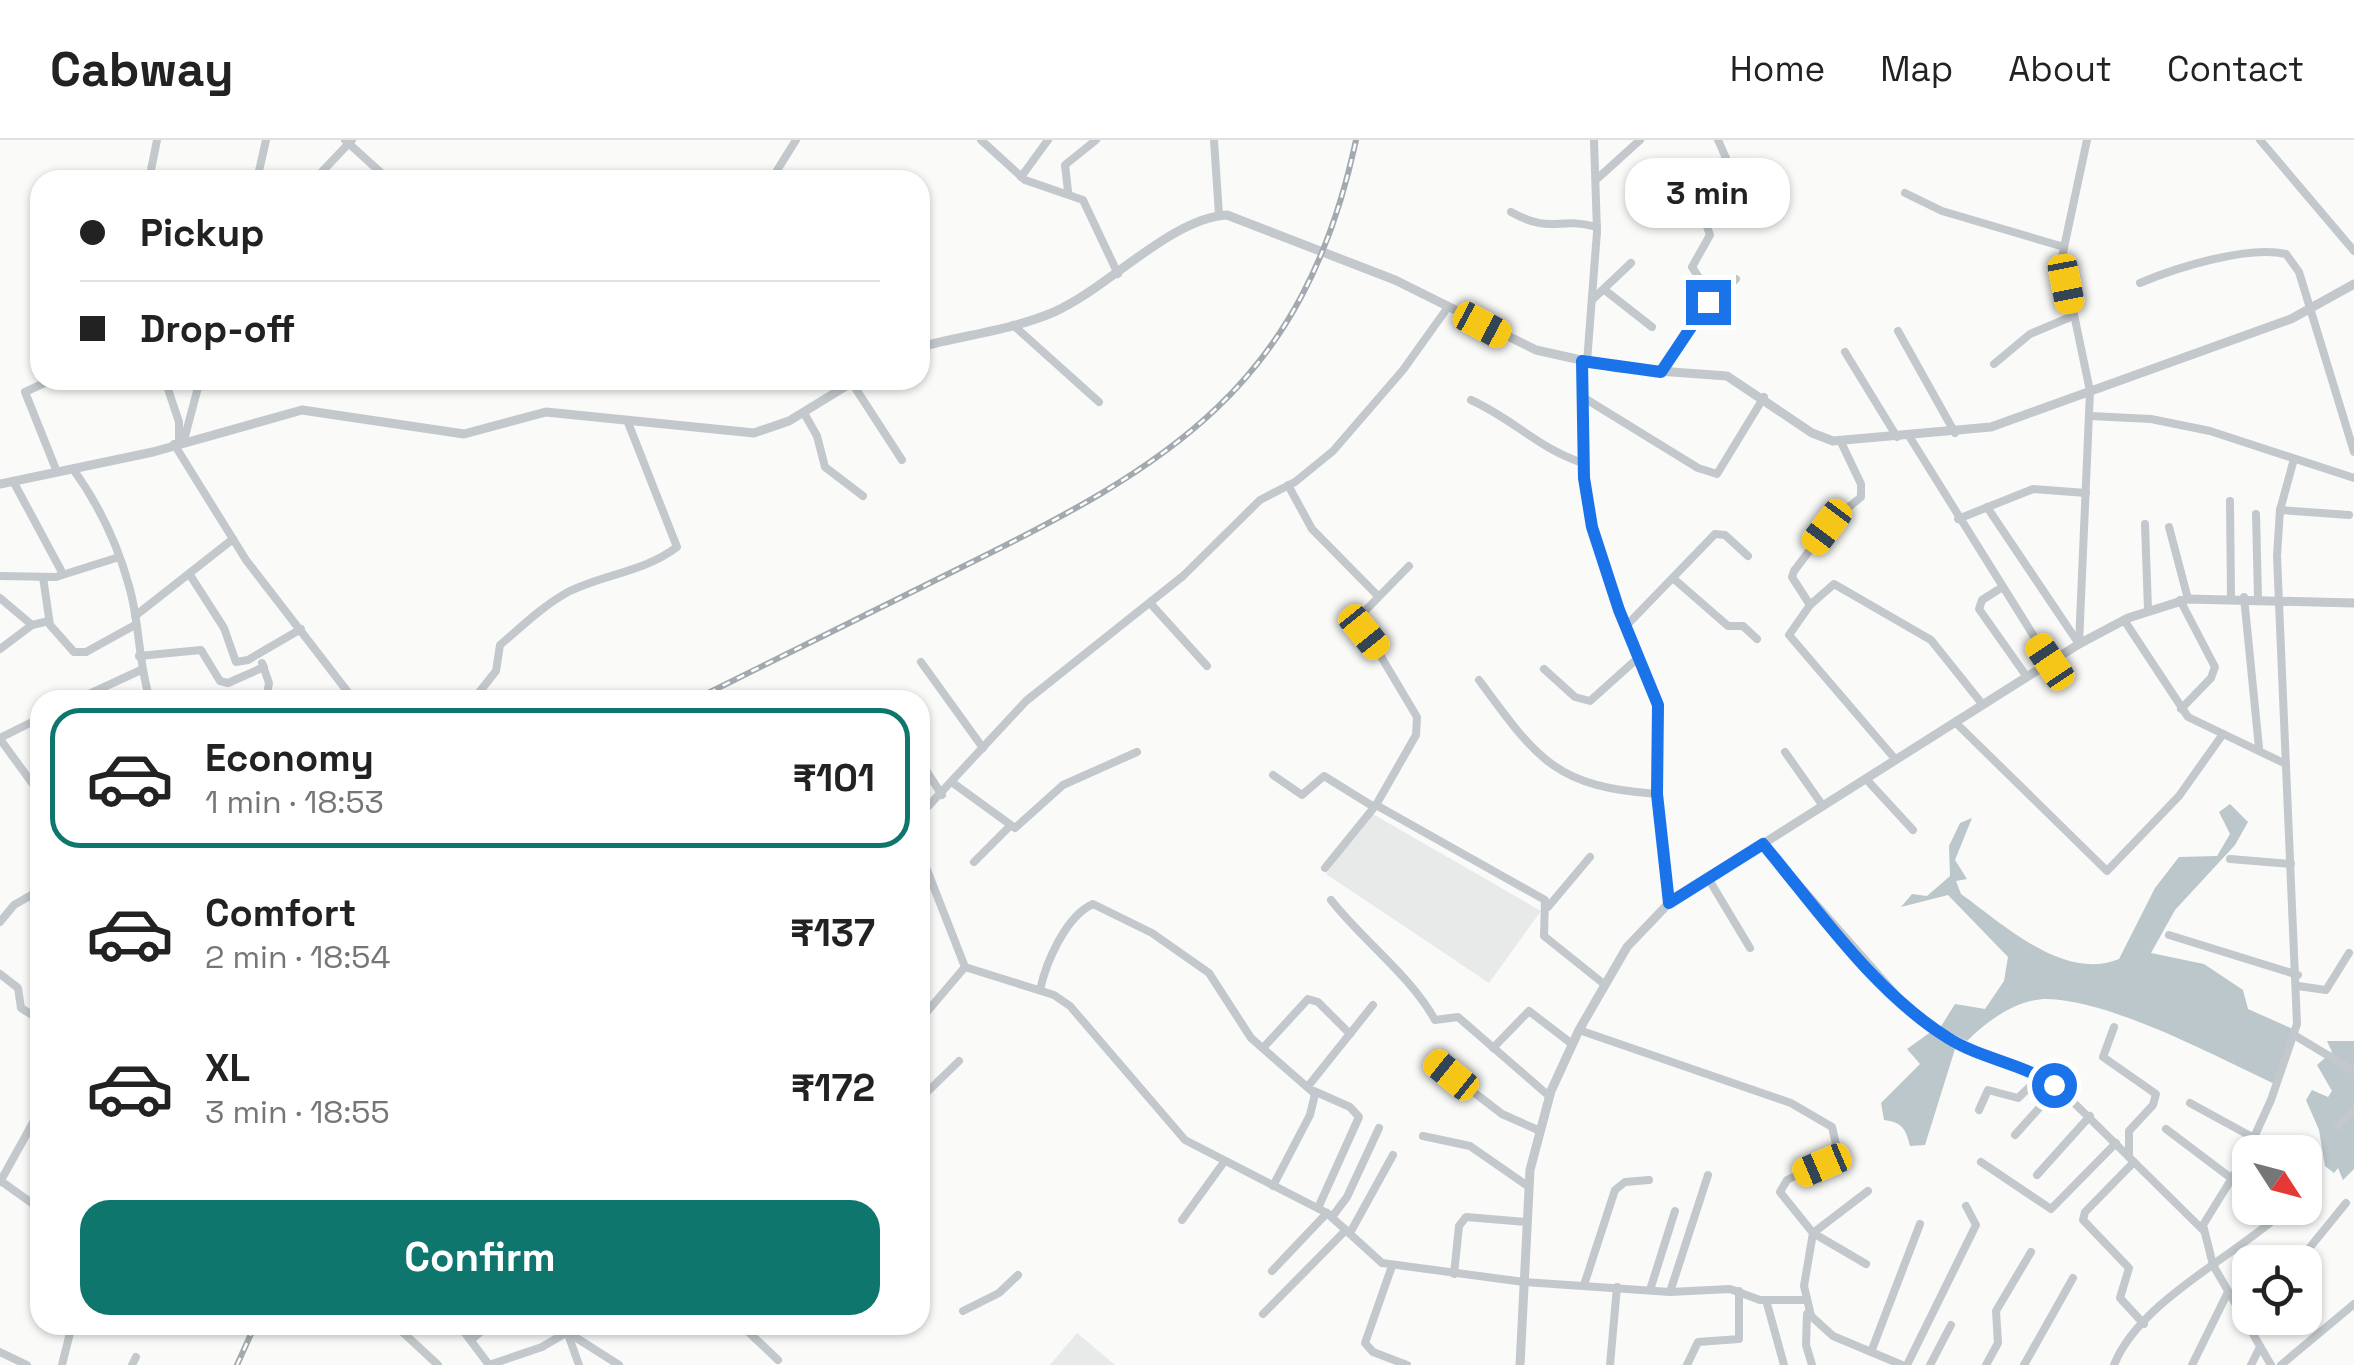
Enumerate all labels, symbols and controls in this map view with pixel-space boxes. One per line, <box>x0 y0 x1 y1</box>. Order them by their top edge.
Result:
text: Cabway <box>50 39 233 100</box>
text: Home <box>1730 47 1825 91</box>
text: Map <box>1880 47 1953 91</box>
text: About <box>2008 47 2112 91</box>
text: Contact <box>2167 47 2304 91</box>
callout: 3 min <box>1626 157 1790 227</box>
text: 3 min <box>1666 173 1749 213</box>
text: Pickup <box>140 209 264 257</box>
car <box>2046 252 2086 316</box>
route end <box>1686 280 1731 325</box>
car <box>1448 298 1516 352</box>
text: Drop-off <box>140 305 295 353</box>
car <box>1797 494 1857 560</box>
car <box>1333 599 1395 665</box>
car <box>2021 629 2079 695</box>
icon: car <box>85 733 175 823</box>
text: Economy <box>205 734 374 782</box>
text: ₹101 <box>792 754 875 802</box>
text: 1 min · 18:53 <box>205 782 384 822</box>
icon: car <box>85 888 175 978</box>
text: Comfort <box>205 889 356 937</box>
text: ₹137 <box>790 909 875 957</box>
text: 2 min · 18:54 <box>205 937 391 977</box>
icon: car <box>85 1043 175 1133</box>
text: XL <box>205 1044 250 1092</box>
car <box>1418 1044 1484 1106</box>
route start <box>2032 1063 2077 1108</box>
text: ₹172 <box>791 1064 875 1112</box>
text: 3 min · 18:55 <box>205 1092 390 1132</box>
north arrow <box>2232 1135 2322 1225</box>
map controls <box>2232 1135 2322 1335</box>
car <box>1789 1139 1855 1191</box>
button: Confirm <box>80 1200 880 1315</box>
button: locate <box>2232 1245 2322 1335</box>

